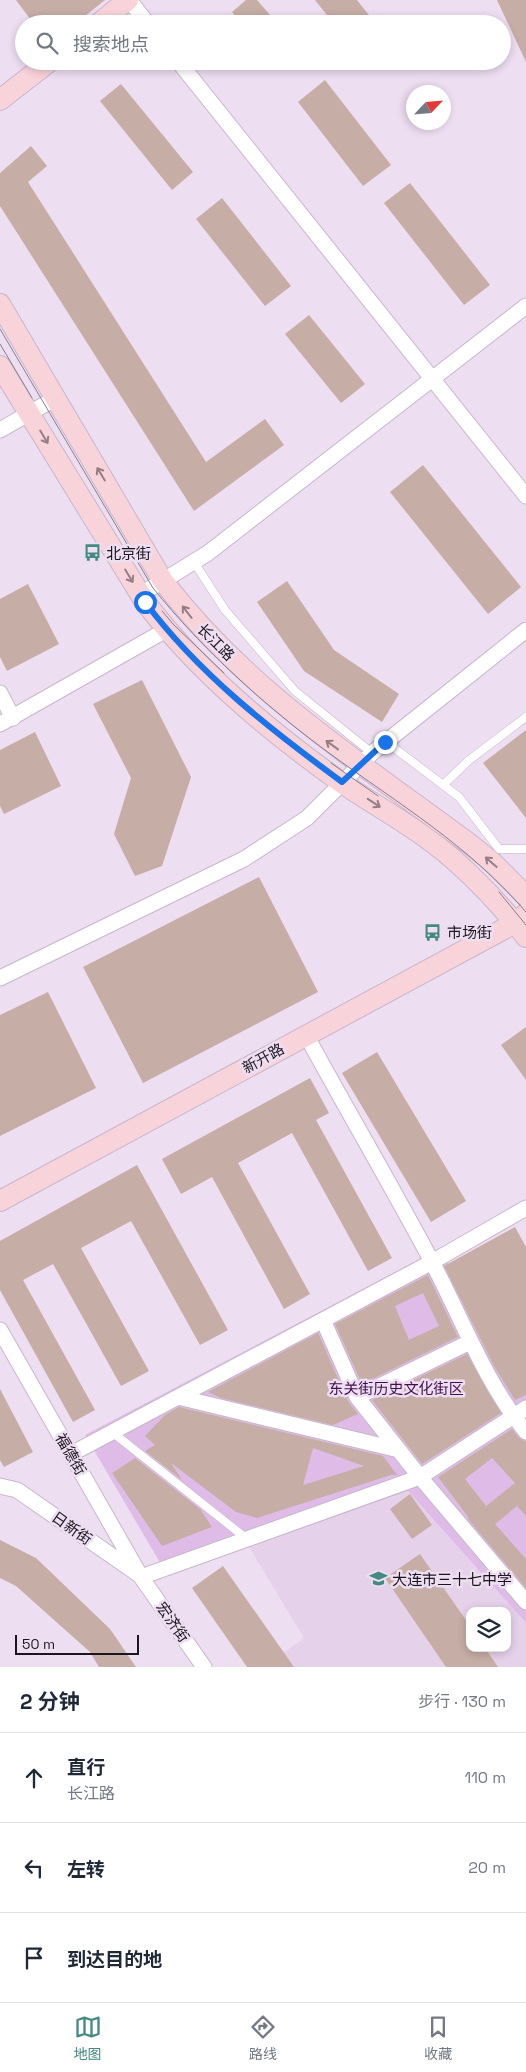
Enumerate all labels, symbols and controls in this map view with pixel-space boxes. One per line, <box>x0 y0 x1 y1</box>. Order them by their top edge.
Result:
search box <box>15 15 511 70</box>
icon: search <box>33 29 61 57</box>
text: 搜索地点 <box>73 32 149 57</box>
north arrow <box>406 85 451 130</box>
one-way arrow <box>39 430 49 444</box>
one-way arrow <box>95 468 105 482</box>
bus stop icon: 北京街 <box>82 543 102 563</box>
place label: 北京街 <box>106 544 151 563</box>
one-way arrow <box>123 569 134 583</box>
route start <box>134 591 157 614</box>
one-way arrow <box>182 605 192 619</box>
street label: 长江路 <box>193 619 239 665</box>
route end <box>374 731 397 754</box>
one-way arrow <box>326 739 340 750</box>
one-way arrow <box>367 799 381 809</box>
one-way arrow <box>485 856 498 867</box>
bus stop icon: 市场街 <box>423 922 443 942</box>
place label: 市场街 <box>447 923 492 942</box>
street label: 新开路 <box>239 1039 287 1077</box>
park label: 东关街历史文化街区 <box>328 1379 464 1398</box>
street label: 福德街 <box>52 1430 90 1478</box>
street label: 日新街 <box>48 1507 96 1549</box>
school or university icon: 大连市三十七中学 <box>368 1569 388 1589</box>
place label: 大连市三十七中学 <box>392 1570 512 1589</box>
street label: 宏济街 <box>152 1598 194 1646</box>
map controls <box>466 1607 511 1652</box>
button: layers <box>466 1607 511 1652</box>
scale bar <box>15 1632 139 1655</box>
text: 50 m <box>22 1635 55 1653</box>
text: 2 分钟 <box>20 1688 80 1715</box>
text: 步行 · 130 m <box>418 1691 506 1712</box>
text: 直行 <box>67 1755 105 1780</box>
icon: ahead <box>20 1764 48 1792</box>
text: 110 m <box>464 1767 506 1788</box>
text: 长江路 <box>67 1783 115 1804</box>
icon: left <box>20 1854 48 1882</box>
text: 左转 <box>67 1857 105 1882</box>
text: 20 m <box>468 1857 506 1878</box>
icon: arrive <box>20 1944 48 1972</box>
text: 到达目的地 <box>67 1947 162 1972</box>
tab: 地图 <box>74 2013 102 2063</box>
tab: 路线 <box>249 2013 277 2063</box>
tab: 收藏 <box>424 2013 452 2063</box>

